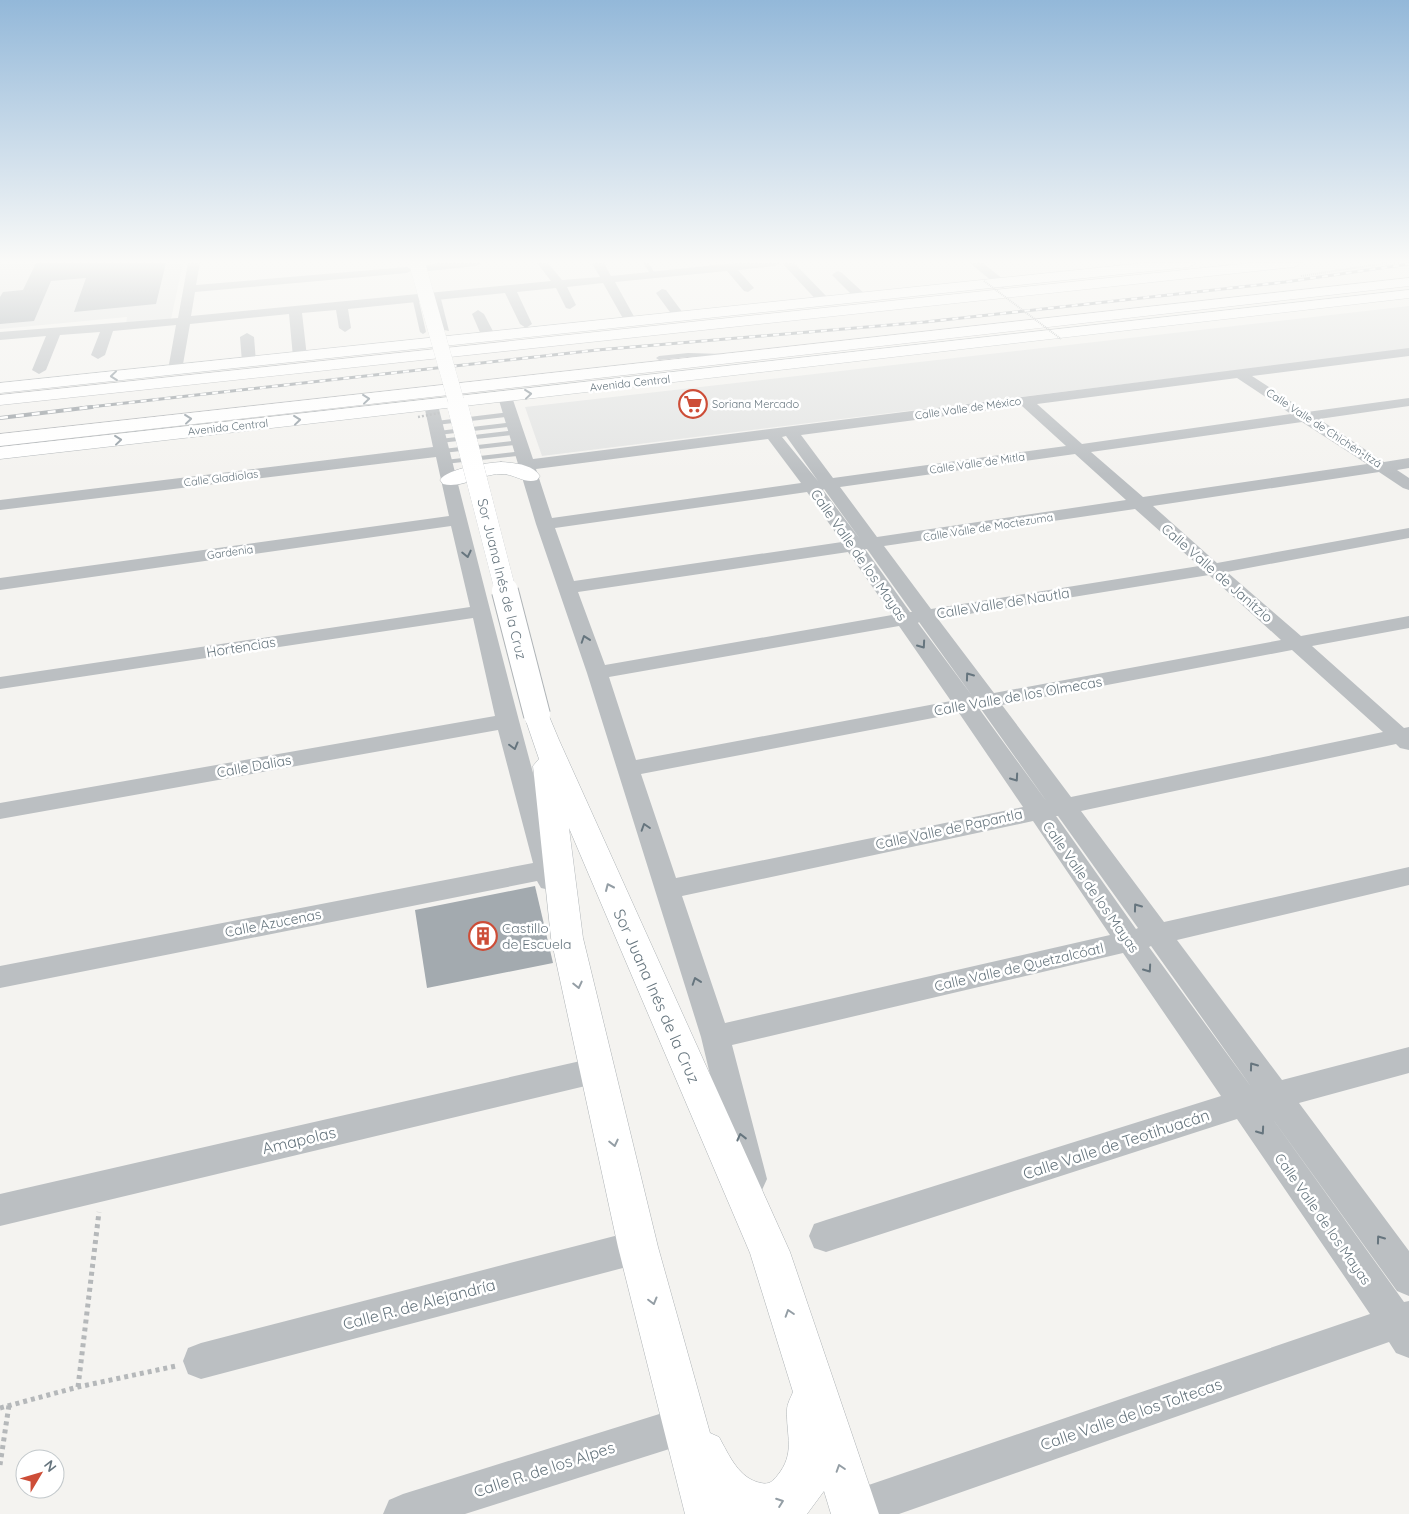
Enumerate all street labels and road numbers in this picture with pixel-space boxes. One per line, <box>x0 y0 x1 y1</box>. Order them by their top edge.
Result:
street label: Avenida Central <box>589 372 671 394</box>
street label: Calle Valle de Chichén-Itzá <box>1264 385 1384 471</box>
street label: Calle Valle de México <box>914 394 1022 422</box>
street label: Avenida Central <box>187 416 269 438</box>
street label: Calle Valle de Mitla <box>928 449 1026 477</box>
street label: Calle Gladiolas <box>183 466 259 490</box>
street label: Calle Valle de los Mayas <box>807 486 911 624</box>
street label: Sor Juana Inés de la Cruz <box>473 497 531 662</box>
street label: Calle Valle de Moctezuma <box>922 510 1054 544</box>
street label: Calle Valle de Janitzio <box>1158 520 1276 626</box>
street label: Gardenia <box>206 542 254 562</box>
street label: Calle Valle de Nautla <box>935 584 1071 622</box>
street label: Hortencias <box>205 633 277 661</box>
street label: Calle Valle de los Olmecas <box>933 672 1103 720</box>
street label: Calle Dalias <box>215 751 293 781</box>
street label: Calle Valle de Papantla <box>874 805 1024 853</box>
street label: Calle Valle de los Mayas <box>1039 818 1143 956</box>
street label: Calle Azucenas <box>223 905 323 941</box>
street label: Sor Juana Inés de la Cruz <box>609 906 705 1086</box>
street label: Calle Valle de Quetzalcóatl <box>932 939 1106 995</box>
street label: Calle Valle de Teotihuacán <box>1020 1104 1212 1184</box>
street label: Amapolas <box>260 1122 338 1158</box>
street label: Calle Valle de los Mayas <box>1271 1150 1375 1288</box>
street label: Calle R. de Alejandría <box>341 1274 497 1334</box>
street label: Calle Valle de los Toltecas <box>1038 1374 1224 1454</box>
street label: Calle R. de los Alpes <box>471 1437 617 1501</box>

